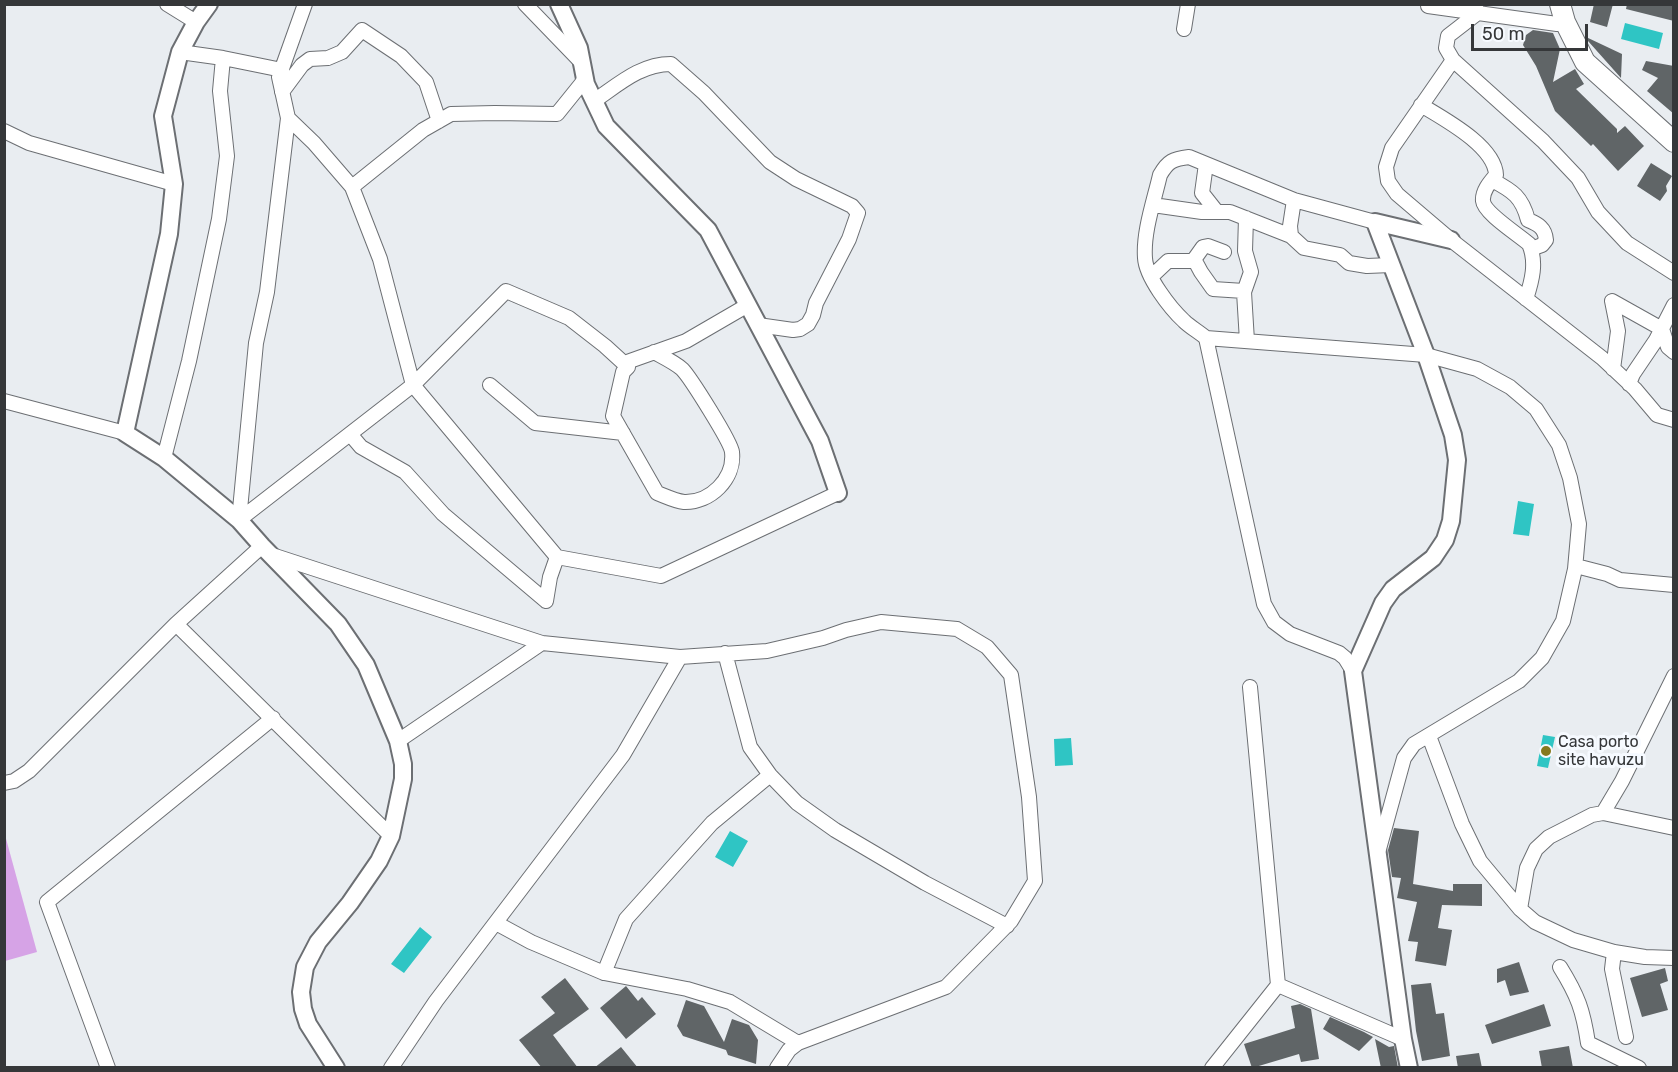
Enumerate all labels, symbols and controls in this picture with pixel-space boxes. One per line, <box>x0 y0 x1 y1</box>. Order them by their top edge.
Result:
scale bar <box>1474 12 1591 50</box>
text: 50 m <box>1482 23 1525 45</box>
place label: Casa porto site havuzu <box>1558 732 1644 770</box>
marker: Casa porto site havuzu <box>1539 744 1553 758</box>

